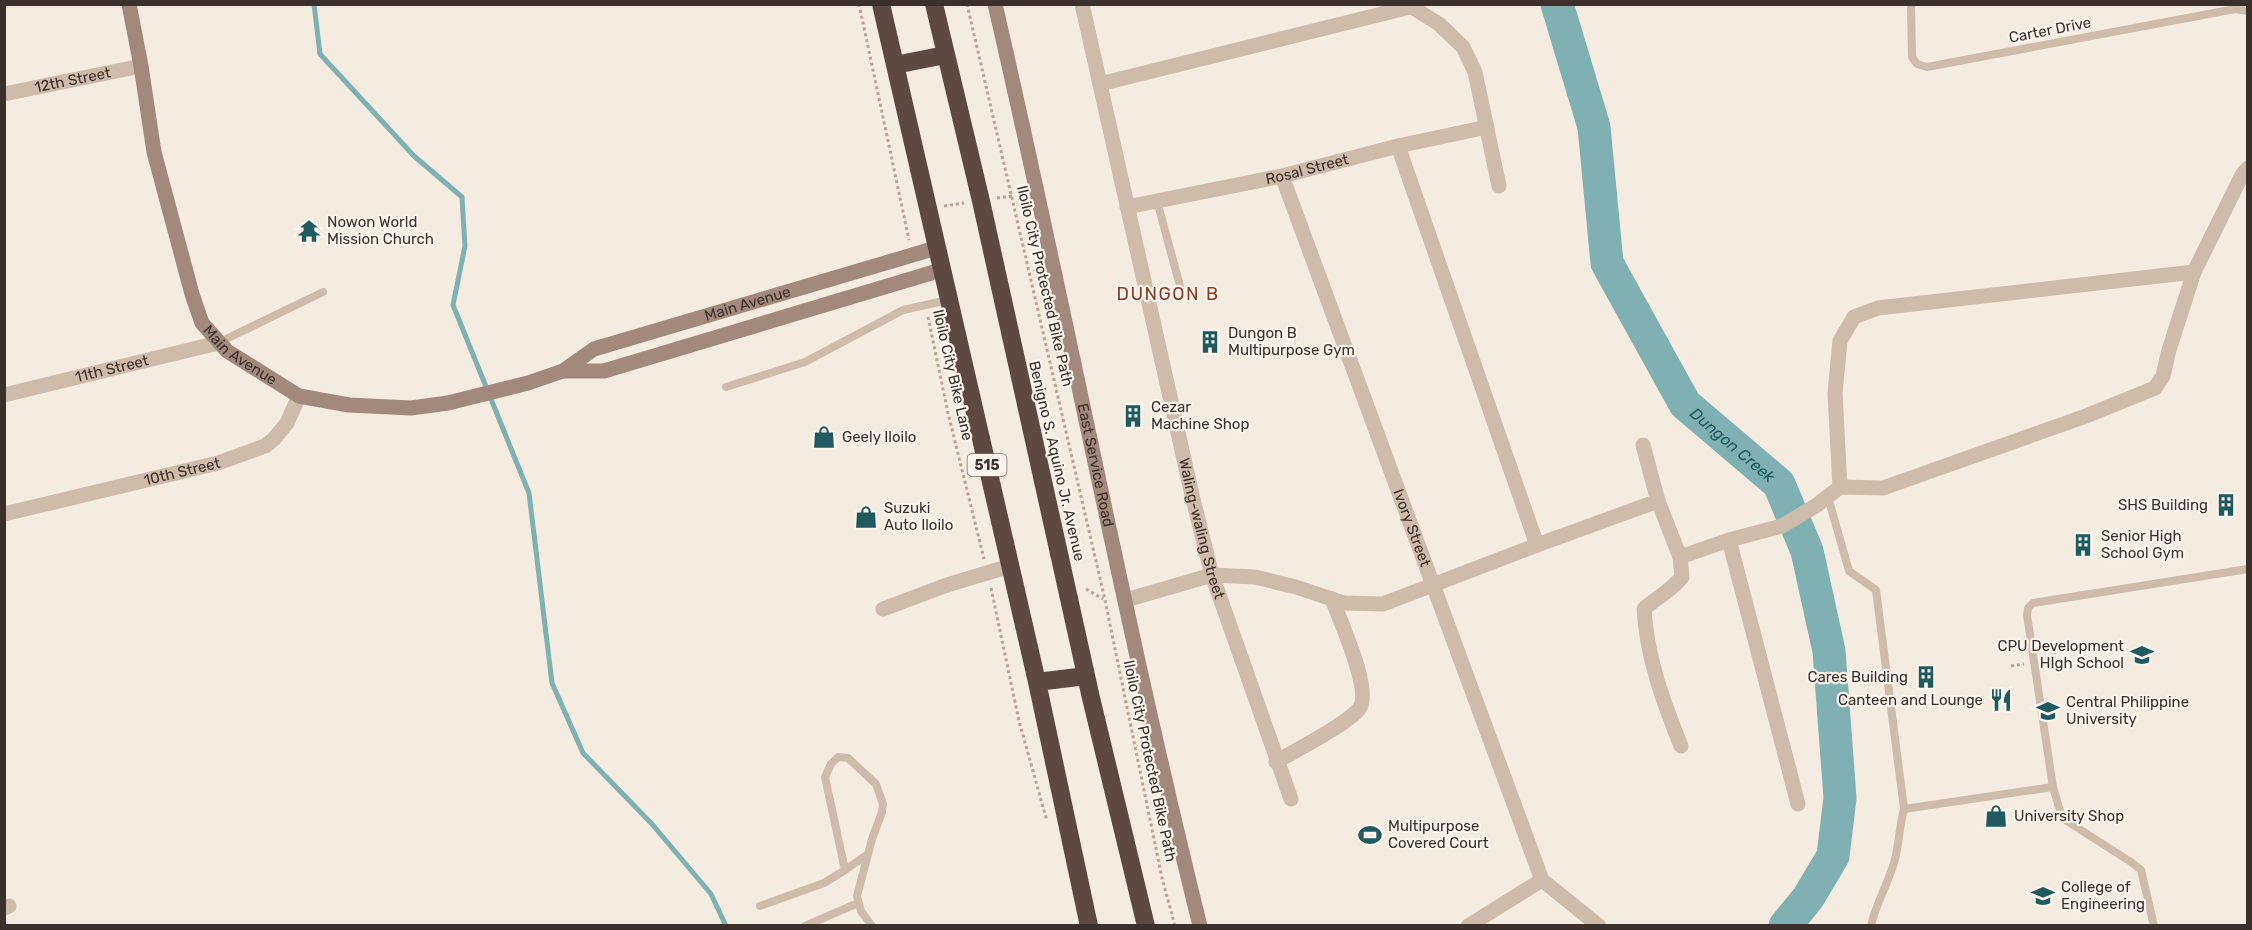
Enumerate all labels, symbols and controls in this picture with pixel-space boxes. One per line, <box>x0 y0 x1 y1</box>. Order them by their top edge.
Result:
street label: Carter Drive <box>2007 13 2093 47</box>
street label: 12th Street <box>33 63 112 97</box>
street label: Rosal Street <box>1264 150 1351 188</box>
street label: Iloilo City Protected Bike Path <box>1013 184 1077 388</box>
place label: Nowon World Mission Church <box>327 213 434 248</box>
temple icon: Nowon World Mission Church <box>296 218 322 244</box>
street label: Main Avenue <box>702 282 793 325</box>
district label: DUNGON B <box>1117 283 1219 305</box>
street label: Iloilo City Bike Lane <box>929 308 977 442</box>
street label: Main Avenue <box>199 321 280 389</box>
place label: Dungon B Multipurpose Gym <box>1228 324 1355 359</box>
building icon: Dungon B Multipurpose Gym <box>1197 329 1223 355</box>
street label: 11th Street <box>73 351 151 386</box>
street label: Benigno S. Aquino Jr. Avenue <box>1025 359 1089 563</box>
place label: Cezar Machine Shop <box>1151 398 1249 433</box>
street label: East Service Road <box>1074 402 1118 529</box>
building icon: Cezar Machine Shop <box>1120 403 1146 429</box>
water label: Dungon Creek <box>1686 403 1780 487</box>
shop icon: Geely Iloilo <box>811 424 837 450</box>
place label: Geely Iloilo <box>842 428 916 446</box>
street label: 10th Street <box>142 454 222 489</box>
road number: 515 <box>968 454 1006 476</box>
street label: Waling-waling Street <box>1175 456 1229 602</box>
street label: Ivory Street <box>1389 486 1435 569</box>
building icon: SHS Building <box>2213 492 2239 518</box>
place label: SHS Building <box>2118 496 2208 514</box>
place label: Suzuki Auto Iloilo <box>884 499 953 534</box>
shop icon: Suzuki Auto Iloilo <box>853 504 879 530</box>
place label: Senior High School Gym <box>2101 527 2184 562</box>
building icon: Senior High School Gym <box>2070 532 2096 558</box>
place label: CPU Development HIgh School <box>1998 637 2124 672</box>
school or university icon: CPU Development HIgh School <box>2129 642 2155 668</box>
street label: Iloilo City Protected Bike Path <box>1120 658 1180 864</box>
building icon: Cares Building <box>1913 664 1939 690</box>
place label: Cares Building <box>1808 668 1908 686</box>
restaurant icon: Canteen and Lounge <box>1988 687 2014 713</box>
place label: Canteen and Lounge <box>1838 691 1983 709</box>
place label: Central Philippine University <box>2066 693 2189 728</box>
school or university icon: Central Philippine University <box>2035 698 2061 724</box>
shop icon: University Shop <box>1983 803 2009 829</box>
place label: University Shop <box>2014 807 2124 825</box>
place label: Multipurpose Covered Court <box>1388 817 1489 852</box>
sports icon: Multipurpose Covered Court <box>1357 822 1383 848</box>
place label: College of Engineering <box>2061 878 2145 913</box>
school or university icon: College of Engineering <box>2030 883 2056 909</box>

